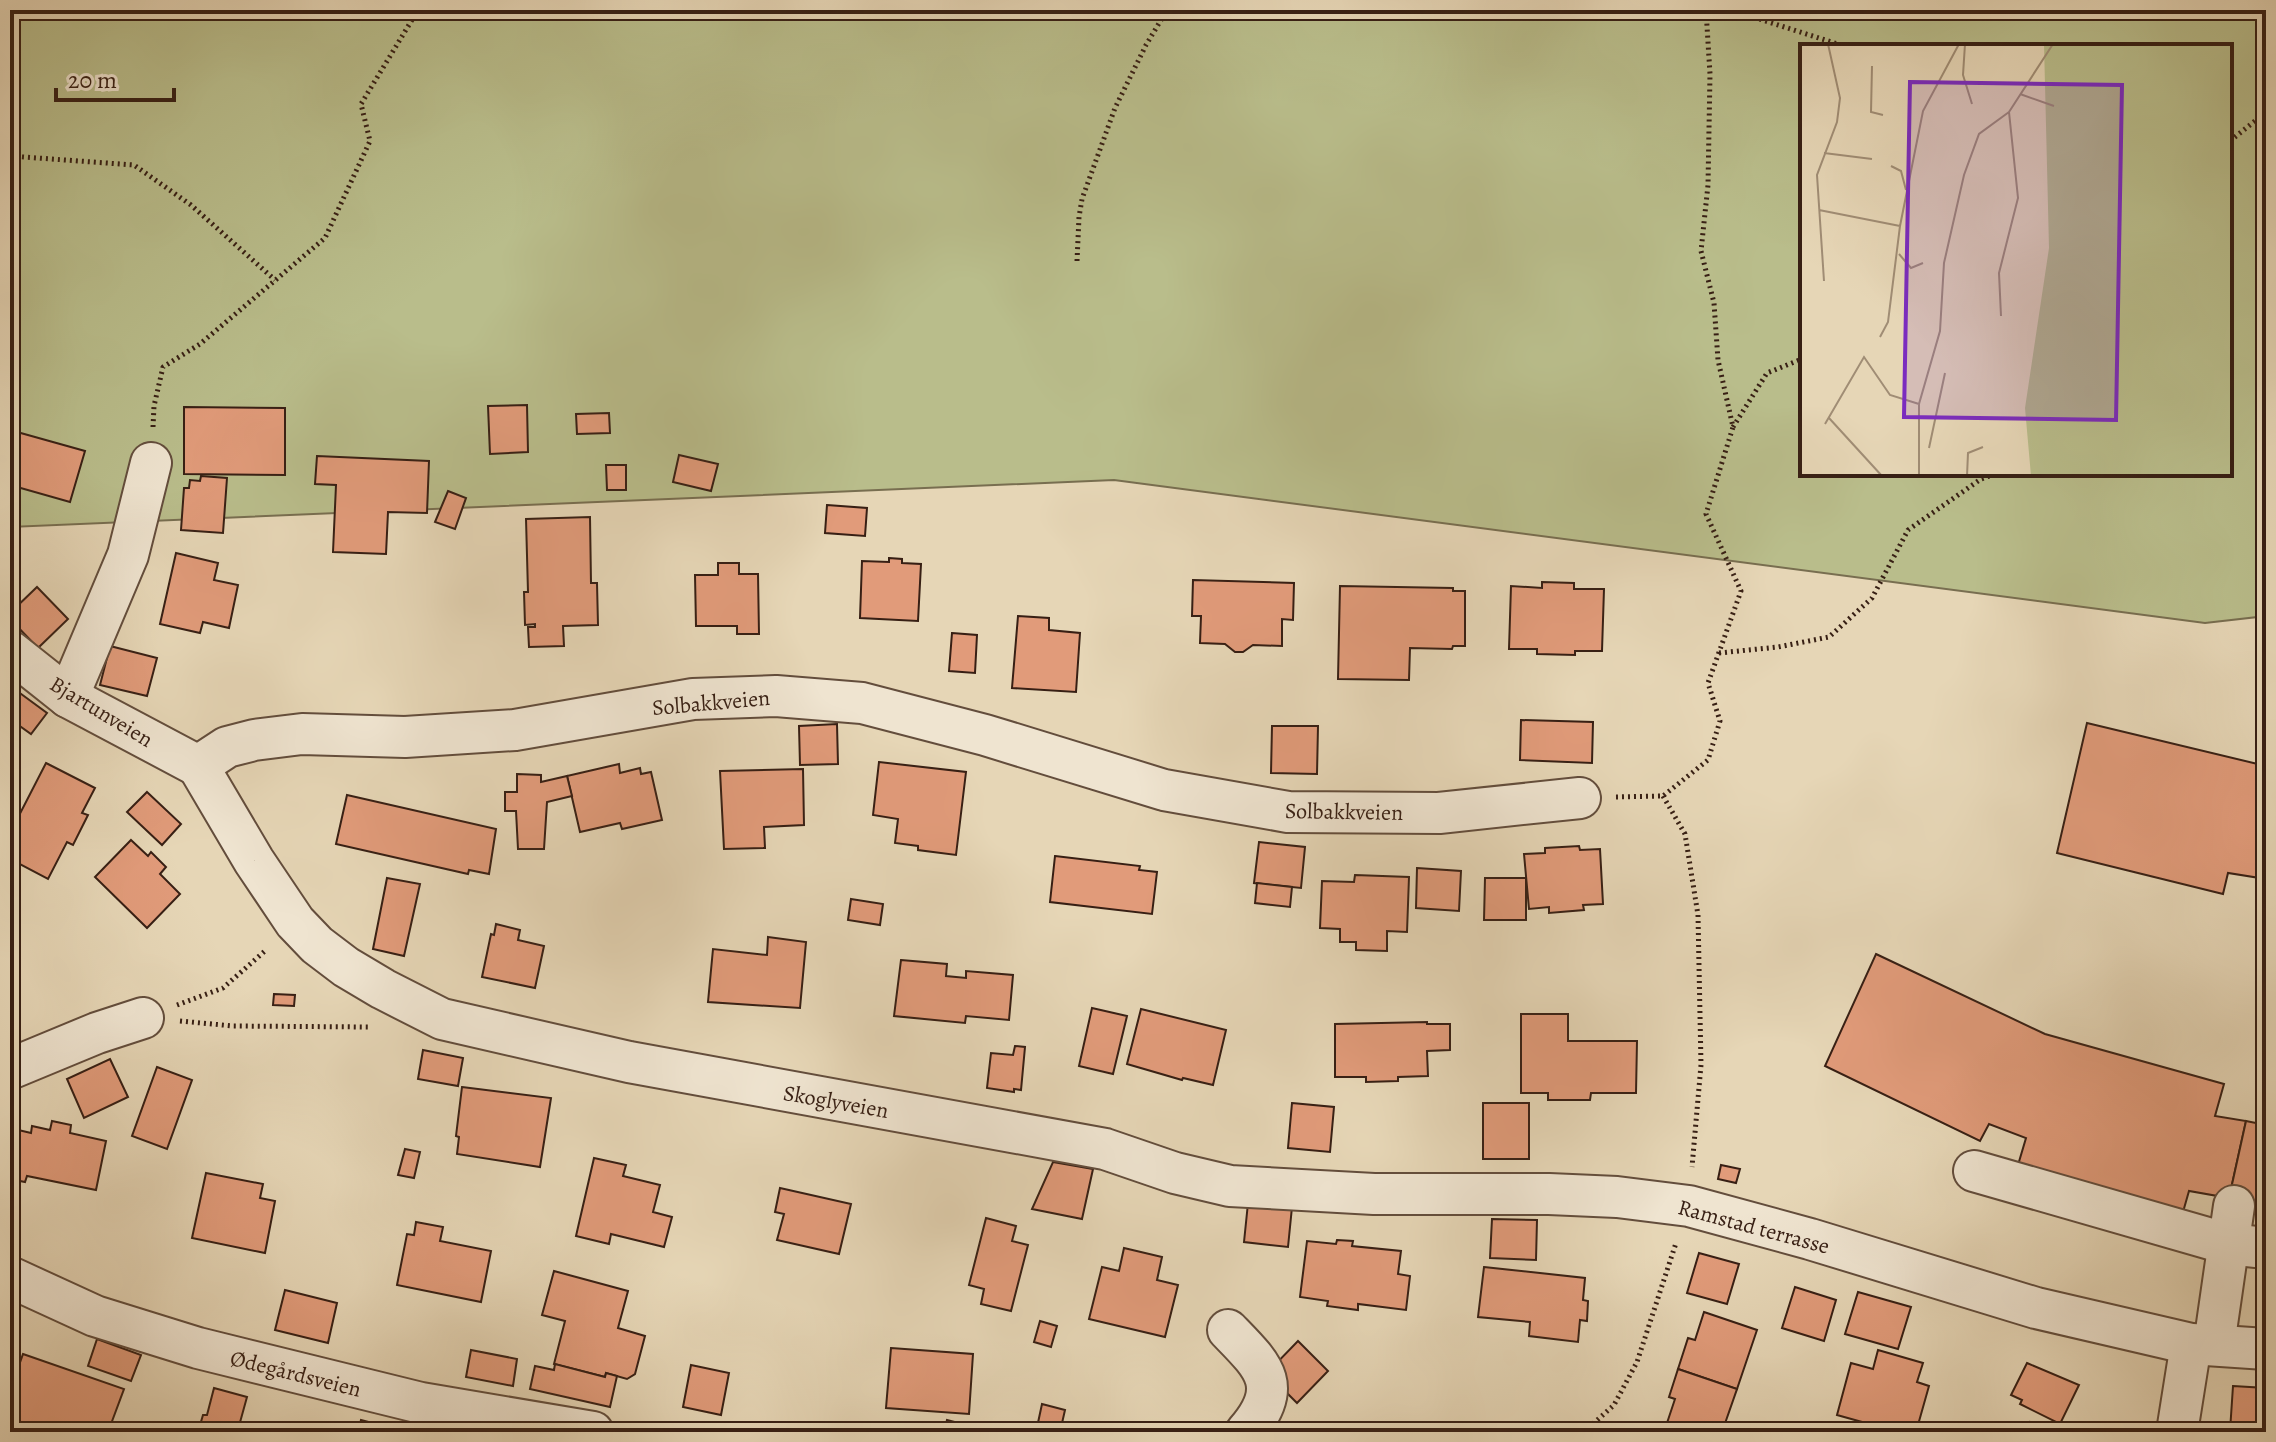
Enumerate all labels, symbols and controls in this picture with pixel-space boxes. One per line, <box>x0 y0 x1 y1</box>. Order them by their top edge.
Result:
inset map <box>1800 44 2232 476</box>
scale bar <box>56 52 174 102</box>
text: 20 m <box>68 64 117 96</box>
street label: Bjartunveien <box>44 669 159 754</box>
street label: Solbakkveien <box>651 683 771 723</box>
street label: Solbakkveien <box>1285 796 1403 828</box>
street label: Skoglyveien <box>781 1078 891 1126</box>
street label: Ramstad terrasse <box>1675 1192 1833 1262</box>
street label: Ødegårdsveien <box>227 1343 364 1405</box>

